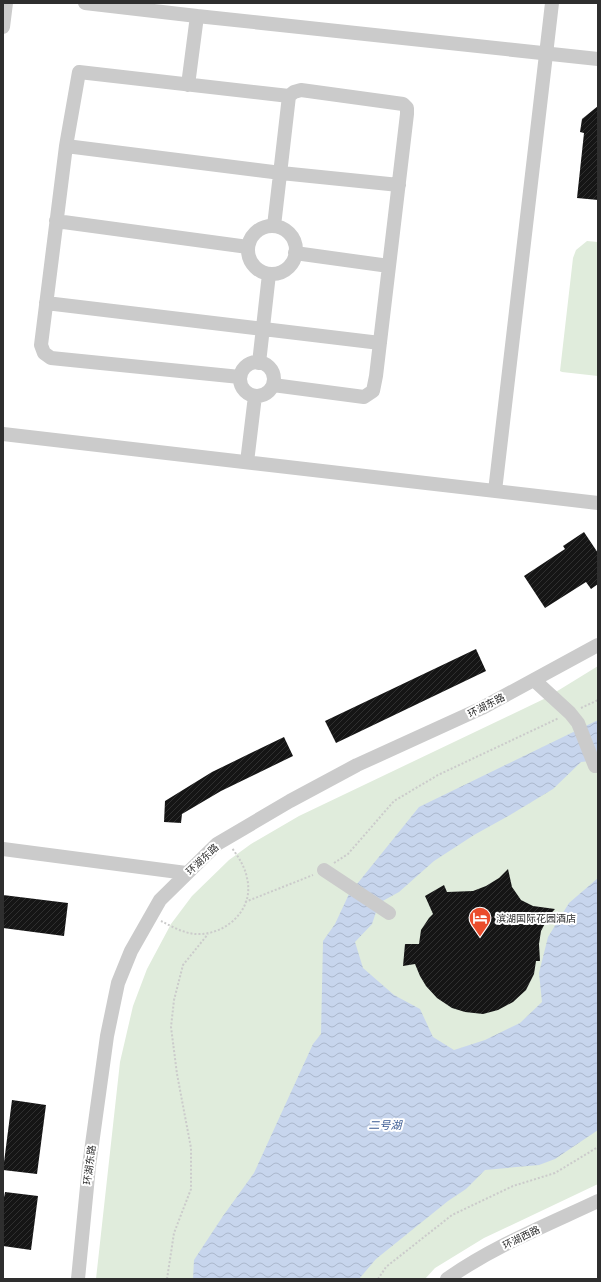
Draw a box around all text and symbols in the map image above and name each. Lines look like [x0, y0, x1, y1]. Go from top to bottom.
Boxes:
street label: 环湖东路 [465, 691, 507, 720]
street label: 环湖东路 [183, 841, 221, 878]
hotel icon: 滨湖国际花园酒店 [467, 905, 493, 938]
place label: 滨湖国际花园酒店 [496, 912, 576, 925]
water label: 二号湖 [369, 1118, 403, 1132]
street label: 环湖东路 [81, 1144, 98, 1186]
street label: 环湖西路 [500, 1223, 542, 1252]

